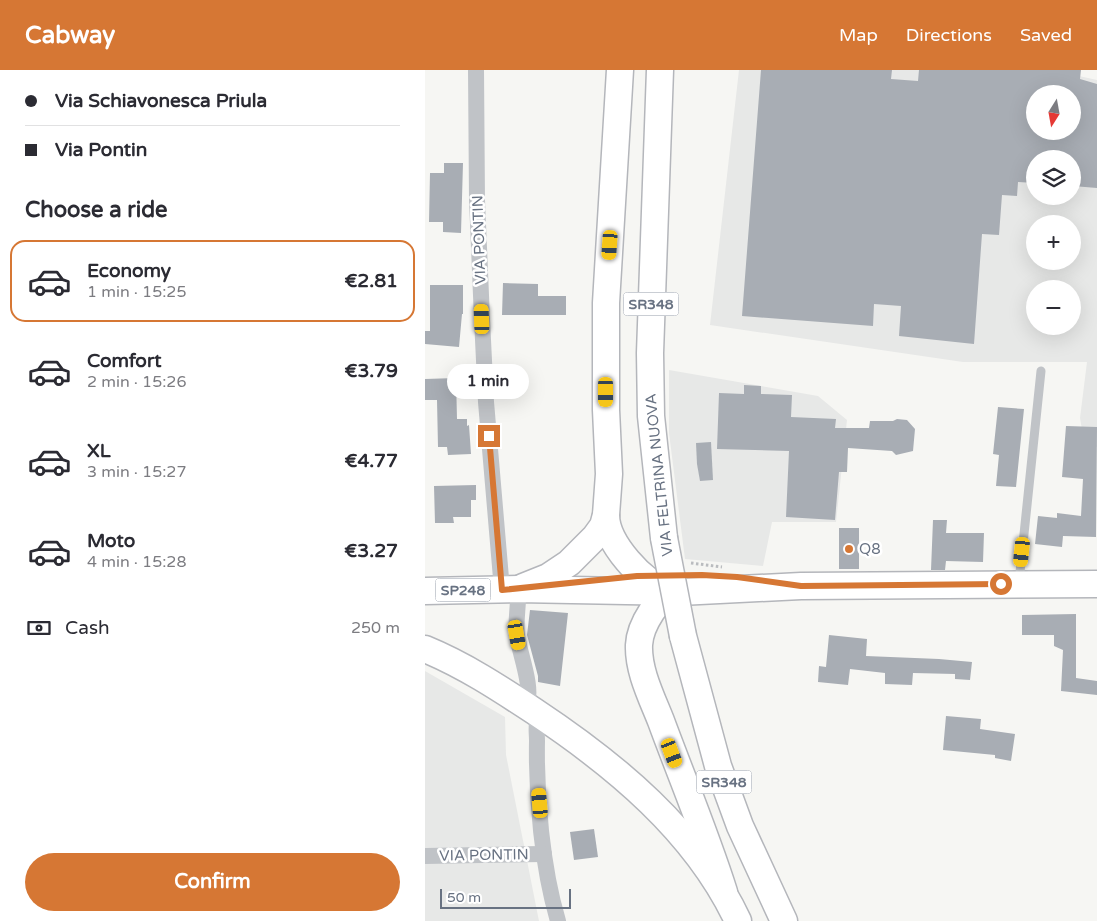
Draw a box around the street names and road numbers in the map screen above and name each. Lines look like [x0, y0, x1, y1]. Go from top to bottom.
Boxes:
street label: VIA PONTIN [468, 195, 490, 285]
road number: SR348 [623, 292, 679, 315]
street label: VIA FELTRINA NUOVA [641, 393, 677, 557]
road number: SP248 [435, 578, 491, 602]
road number: SR348 [697, 770, 751, 794]
street label: VIA PONTIN [439, 845, 529, 865]

